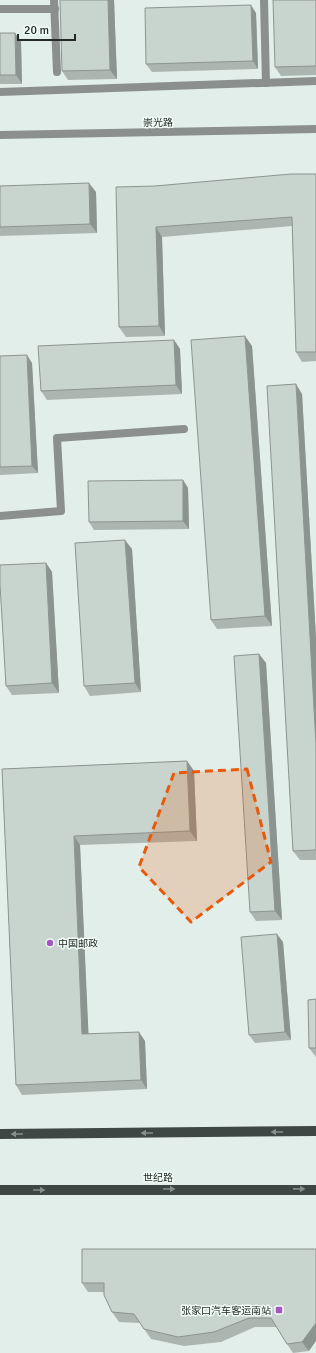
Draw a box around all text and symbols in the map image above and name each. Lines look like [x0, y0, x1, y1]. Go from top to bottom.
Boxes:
scale bar [18, 16, 75, 42]
text: 20 m [24, 23, 49, 38]
street label: 崇光路 [143, 117, 173, 129]
marker: 中国邮政 [45, 938, 55, 948]
place label: 中国邮政 [58, 938, 98, 950]
one-way arrow [270, 1129, 283, 1135]
one-way arrow [11, 1130, 23, 1137]
one-way arrow [140, 1130, 153, 1136]
street label: 世纪路 [143, 1172, 173, 1184]
one-way arrow [163, 1186, 176, 1192]
one-way arrow [293, 1186, 305, 1193]
one-way arrow [33, 1187, 46, 1193]
place label: 张家口汽车客运南站 [181, 1305, 271, 1317]
marker: 张家口汽车客运南站 [274, 1305, 284, 1315]

